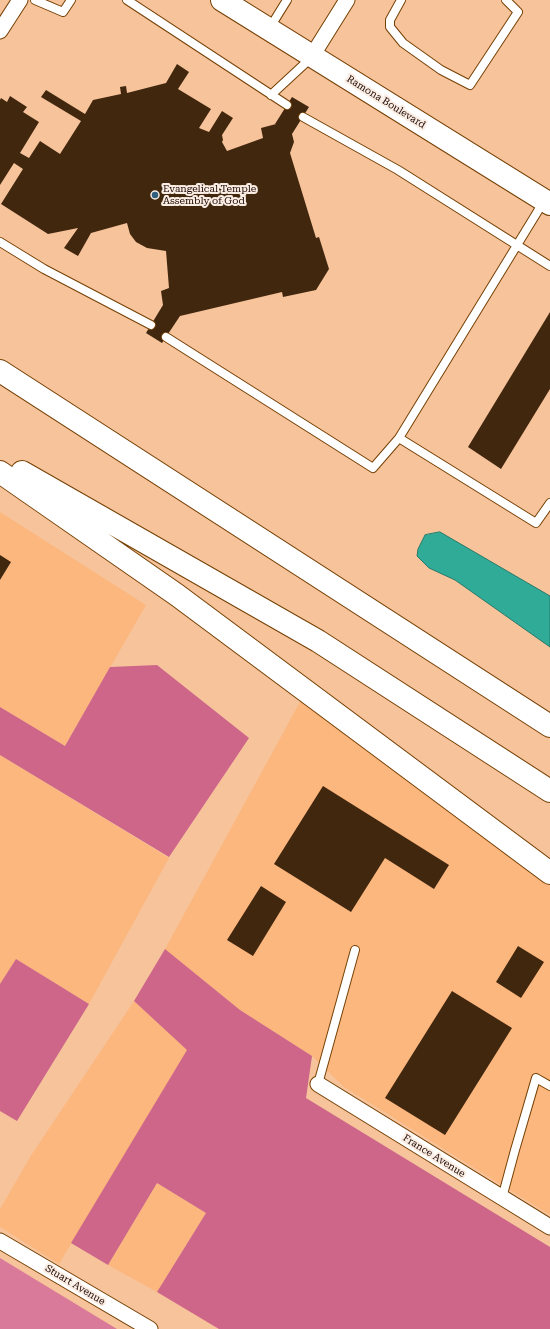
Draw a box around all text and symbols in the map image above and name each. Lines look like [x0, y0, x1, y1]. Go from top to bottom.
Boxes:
street label: Ramona Boulevard [344, 73, 428, 131]
place label: Evangelical Temple Assembly of God [163, 183, 256, 206]
marker: Evangelical Temple Assembly of God [150, 190, 160, 200]
street label: France Avenue [401, 1132, 467, 1180]
street label: Stuart Avenue [43, 1262, 107, 1308]

